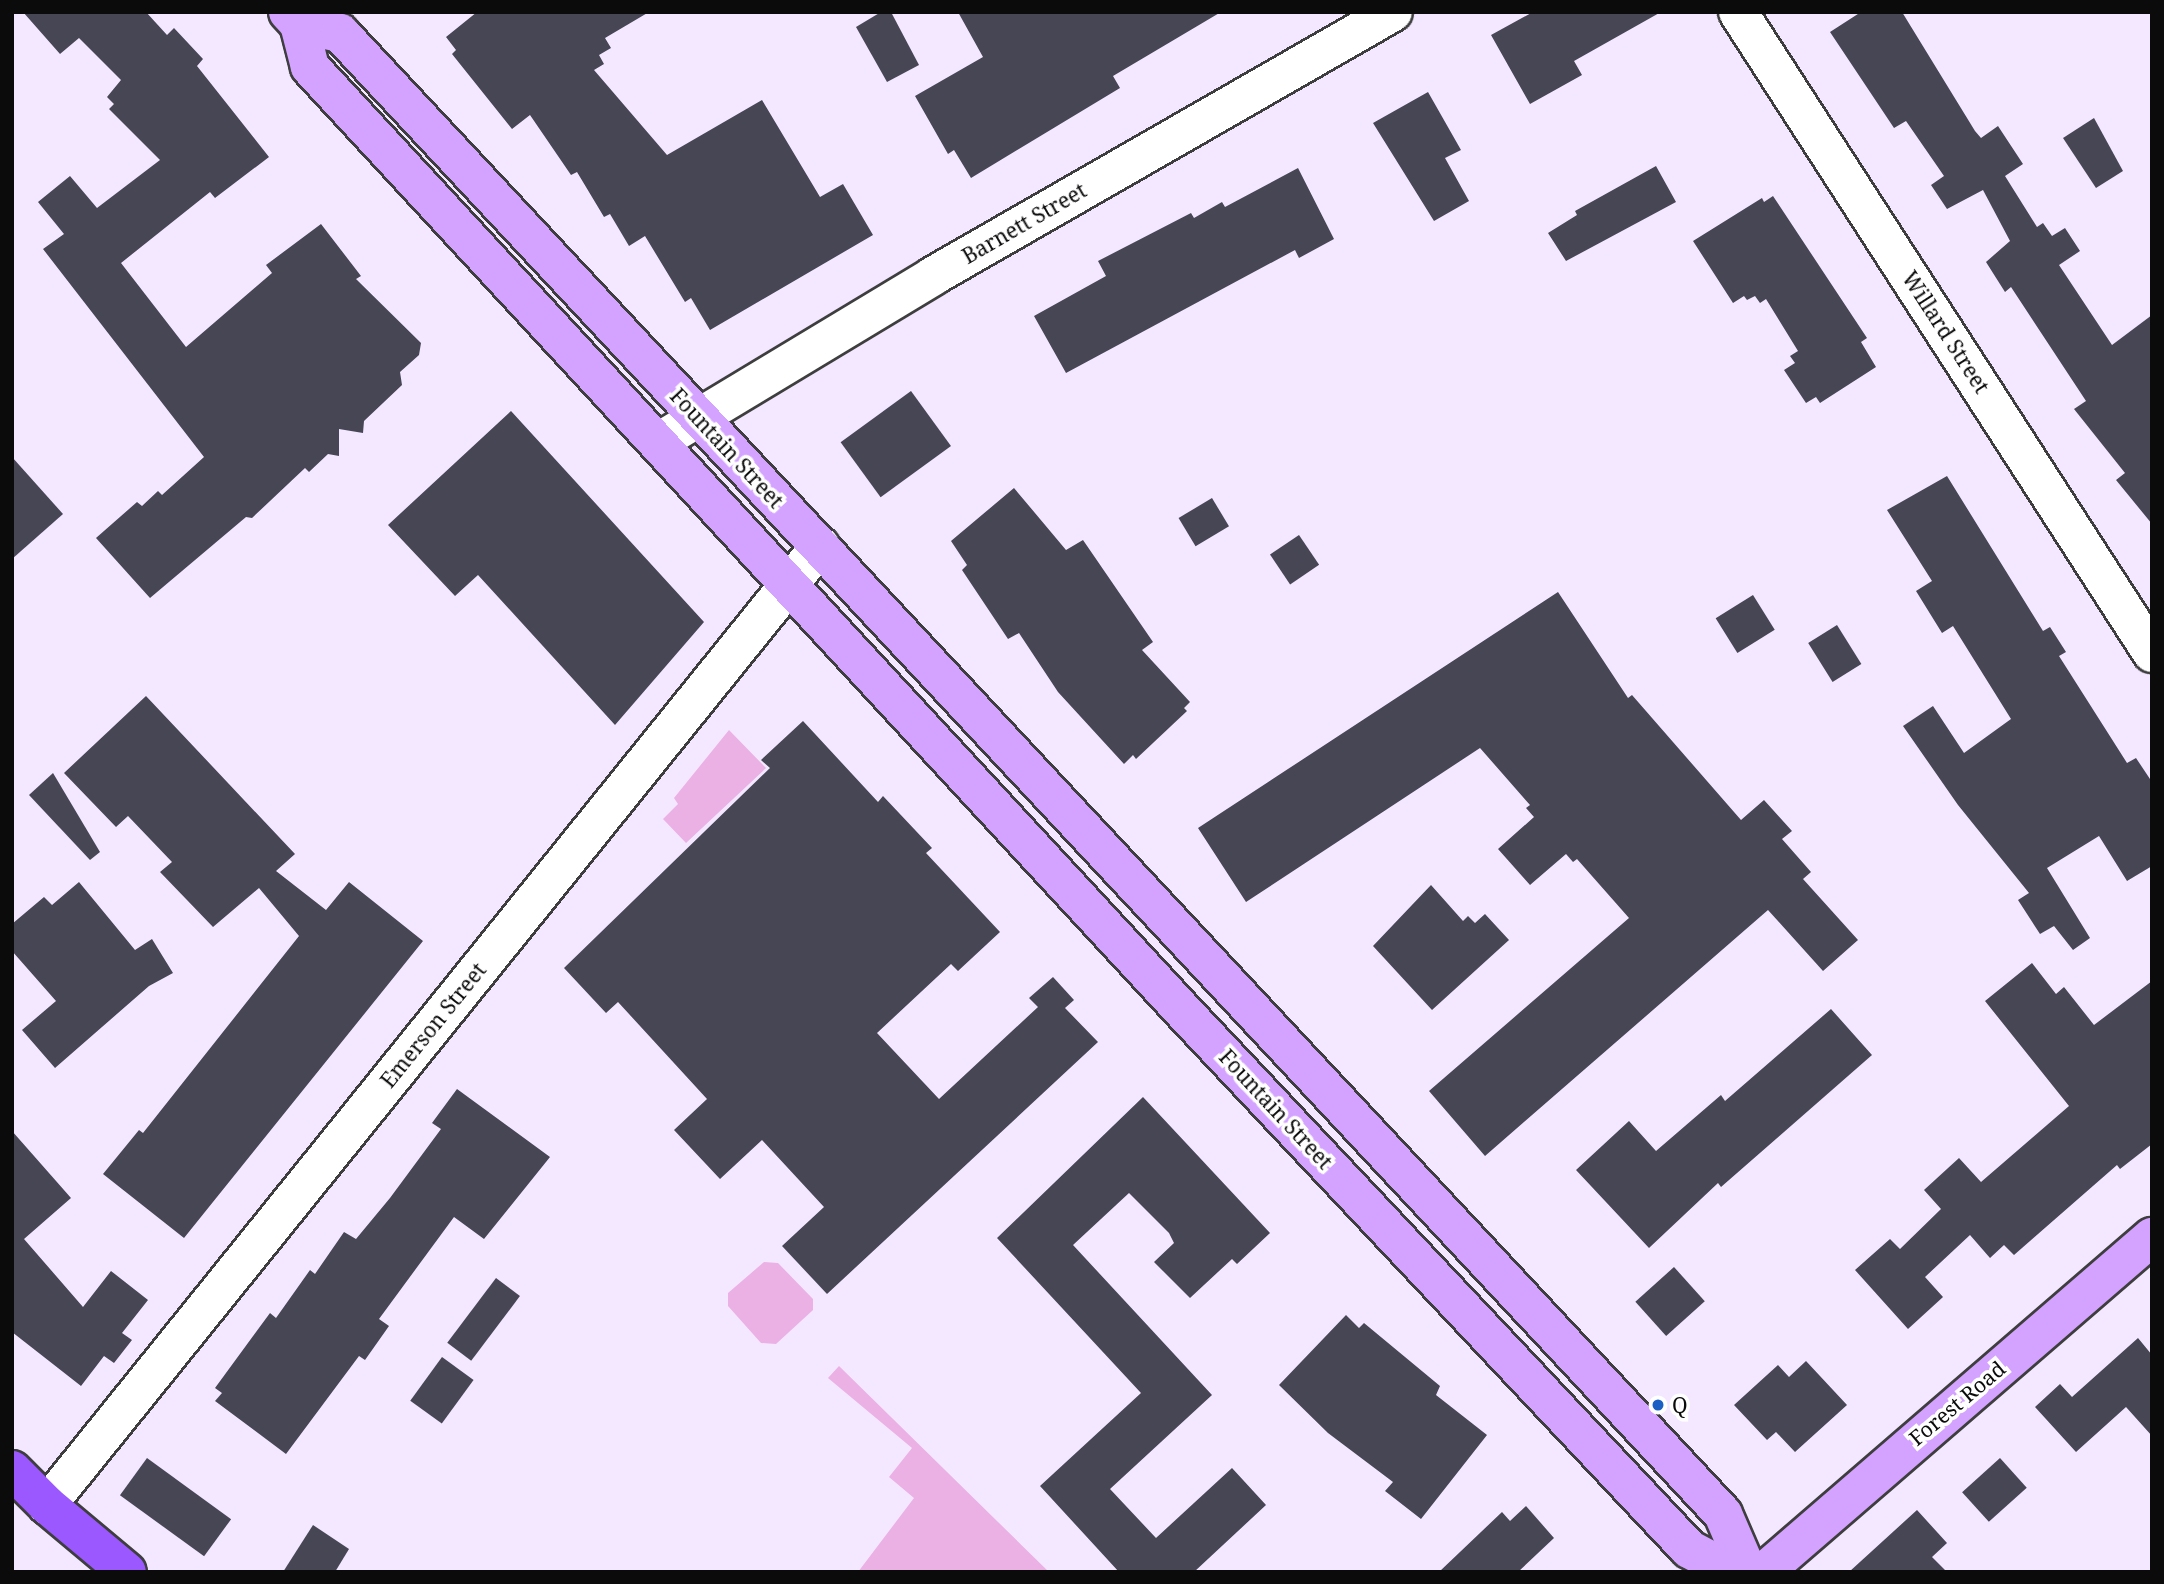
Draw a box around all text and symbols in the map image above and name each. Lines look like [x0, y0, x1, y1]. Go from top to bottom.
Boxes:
street label: Barnett Street [957, 177, 1091, 269]
street label: Willard Street [1897, 266, 1995, 398]
street label: Fountain Street [665, 383, 789, 513]
street label: Emerson Street [375, 958, 491, 1092]
street label: Fountain Street [1214, 1044, 1338, 1174]
street label: Forest Road [1904, 1356, 2010, 1450]
place label: Q [1672, 1392, 1688, 1418]
marker: Q [1650, 1397, 1666, 1413]

